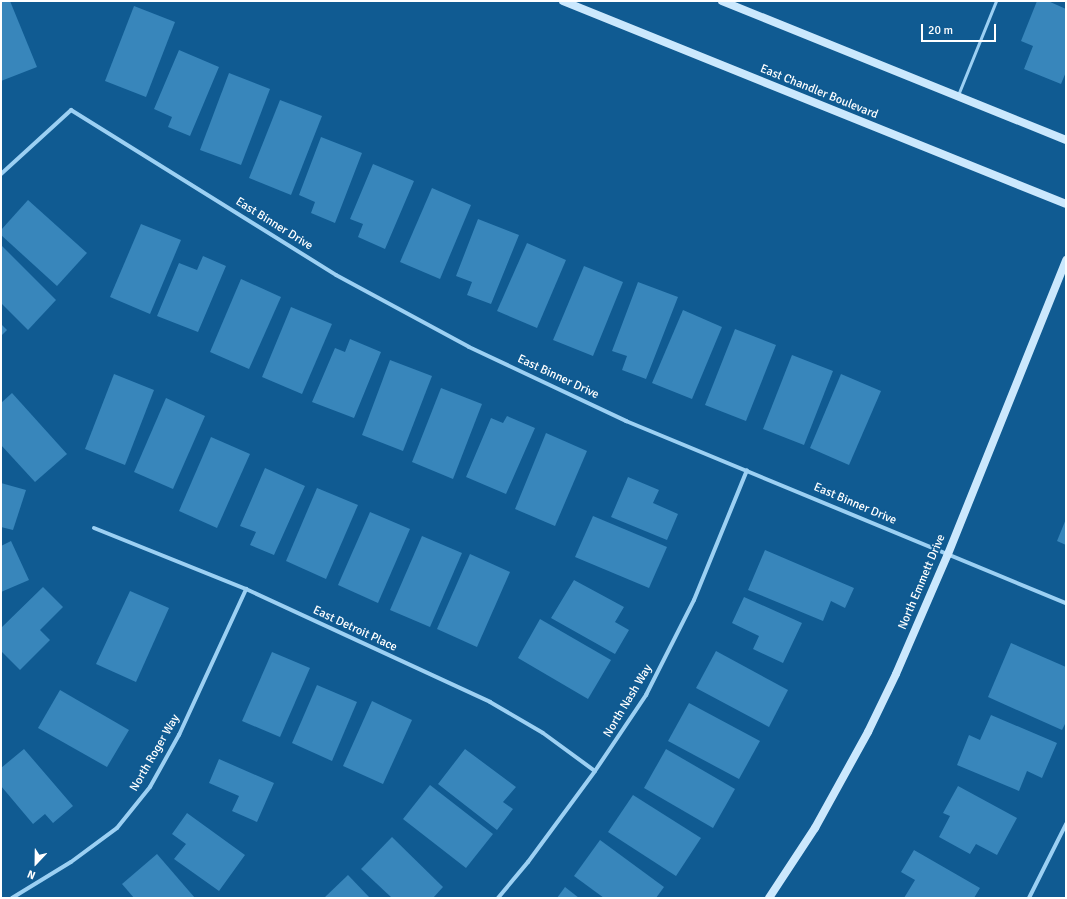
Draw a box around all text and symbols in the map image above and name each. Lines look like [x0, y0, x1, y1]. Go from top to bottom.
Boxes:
scale bar [923, 16, 998, 42]
text: 20 m [928, 23, 953, 38]
street label: East Chandler Boulevard [758, 62, 880, 122]
street label: East Binner Drive [233, 194, 315, 254]
street label: East Binner Drive [515, 352, 601, 402]
street label: East Binner Drive [812, 480, 898, 528]
street label: North Emmett Drive [895, 532, 949, 632]
street label: East Detroit Place [311, 603, 399, 655]
street label: North Nash Way [601, 662, 655, 740]
street label: North Roger Way [127, 712, 183, 794]
north arrow [16, 843, 56, 883]
text: N [25, 867, 37, 882]

